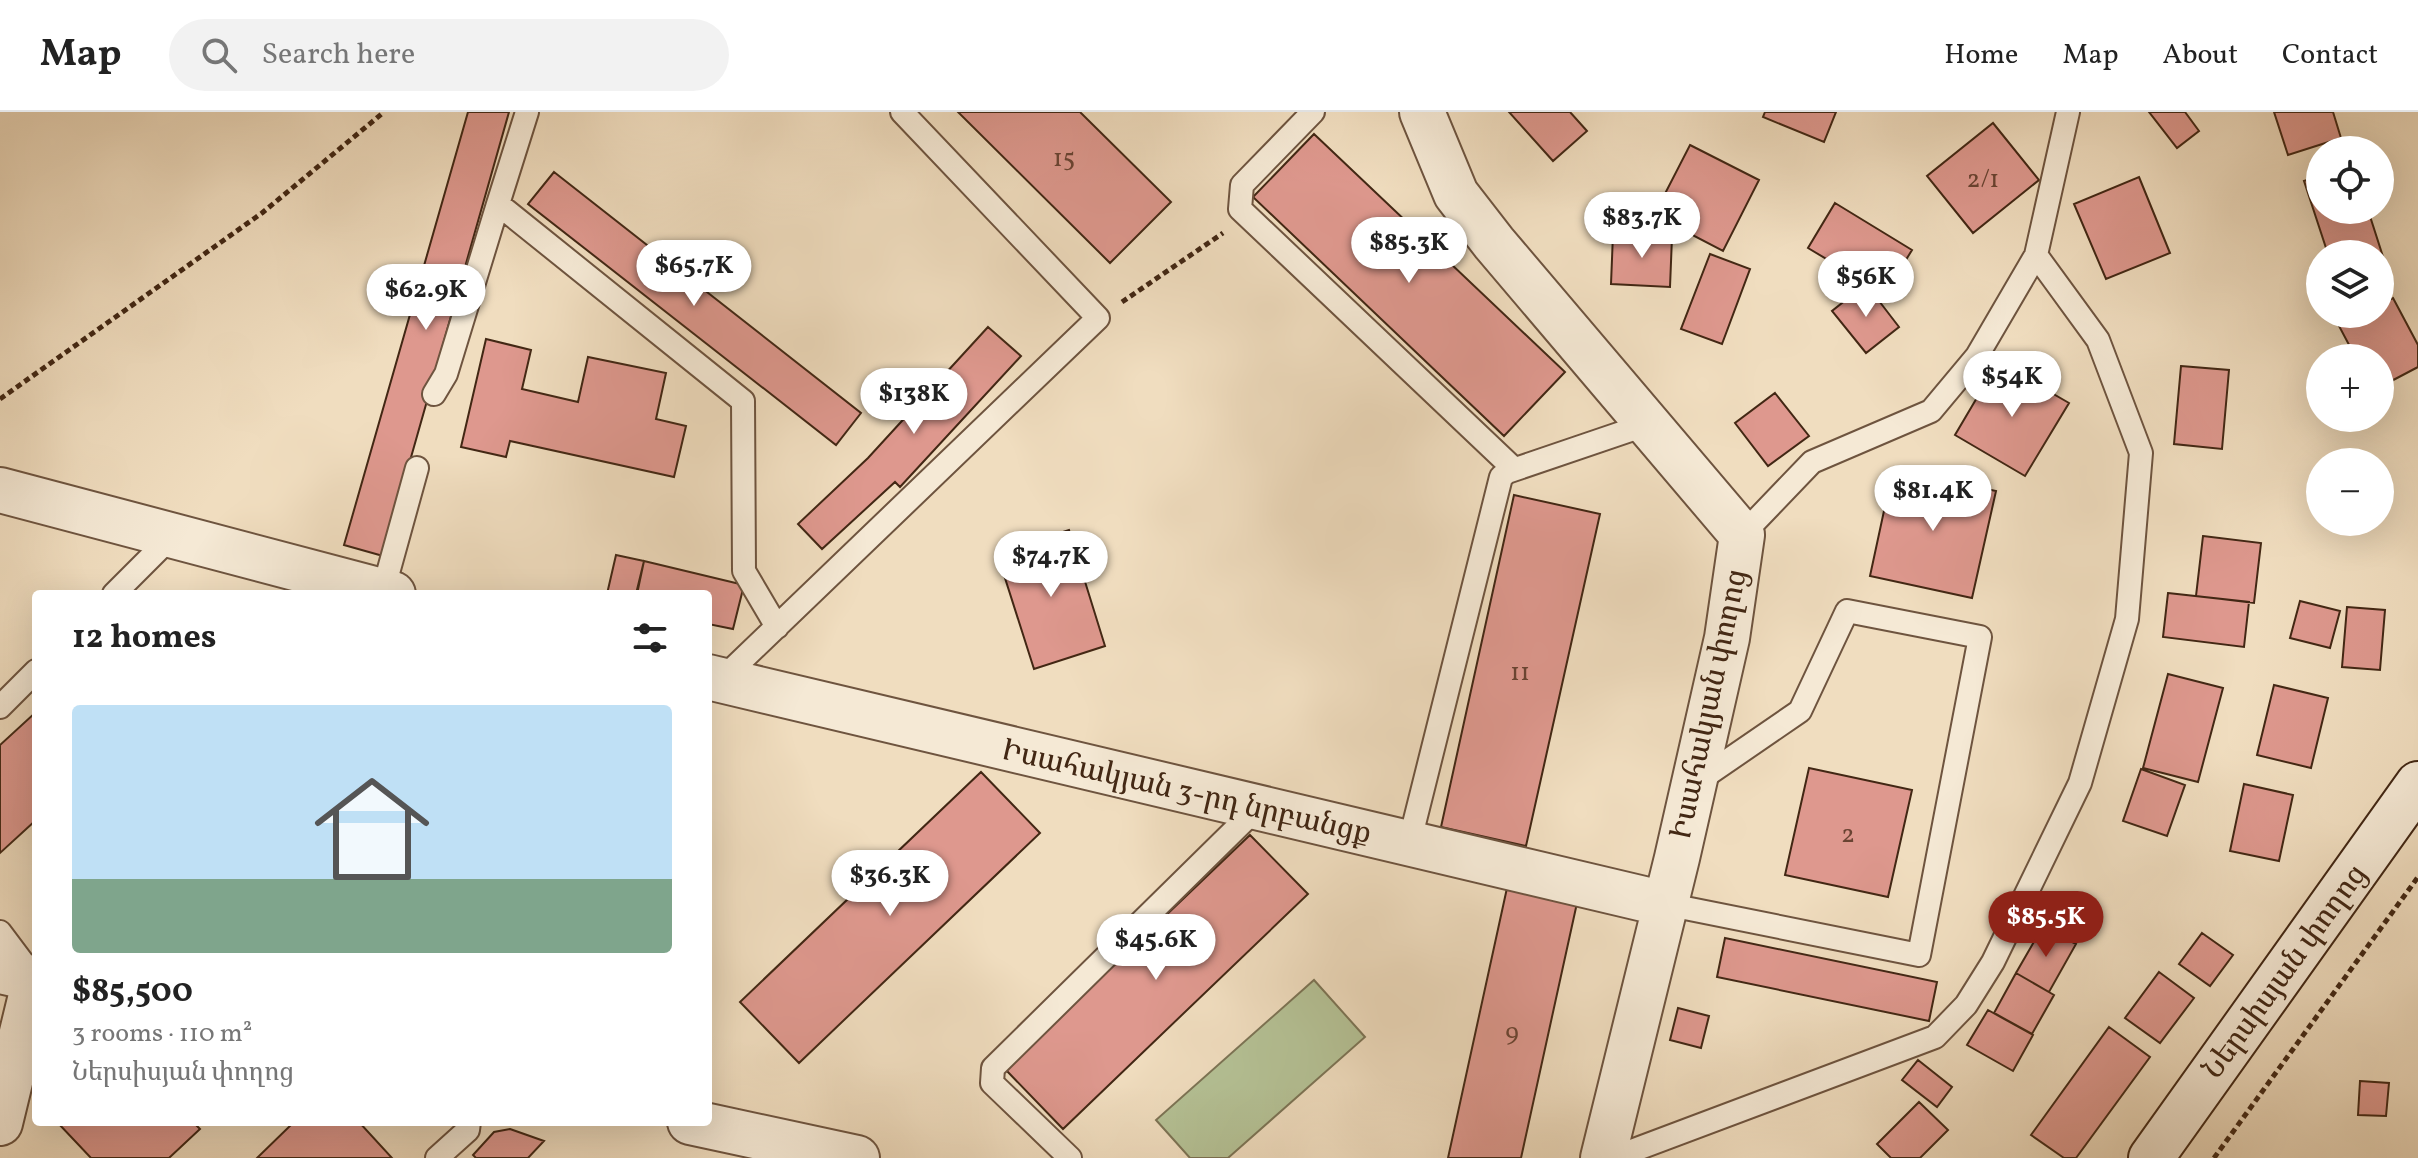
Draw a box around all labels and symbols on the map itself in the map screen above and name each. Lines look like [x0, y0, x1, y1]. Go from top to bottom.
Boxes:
house number: 15 [1053, 141, 1075, 177]
house number: 2/1 [1967, 162, 1999, 198]
pin: $83.7K [1577, 192, 1707, 260]
pin: $85.3K [1344, 217, 1474, 285]
pin: $65.7K [629, 240, 759, 308]
pin: $56K [1819, 251, 1913, 319]
pin: $62.9K [361, 264, 491, 332]
pin: $54K [1965, 351, 2059, 419]
pin: $138K [858, 368, 970, 436]
pin: $81.4K [1868, 465, 1998, 533]
pin: $74.7K [986, 531, 1116, 599]
street label: Իսահակյան փողոց [1661, 566, 1759, 843]
house number: 11 [1510, 655, 1530, 691]
street label: Իսահակյան 3-րդ նրբանցք [998, 730, 1376, 856]
house number: 2 [1841, 817, 1855, 853]
pin: $36.3K [825, 850, 955, 918]
street label: Ներսիսյան փողոց [2193, 856, 2378, 1088]
pin: $85.5K [1981, 891, 2111, 959]
pin: $45.6K [1091, 914, 1221, 982]
house number: 9 [1505, 1015, 1519, 1051]

